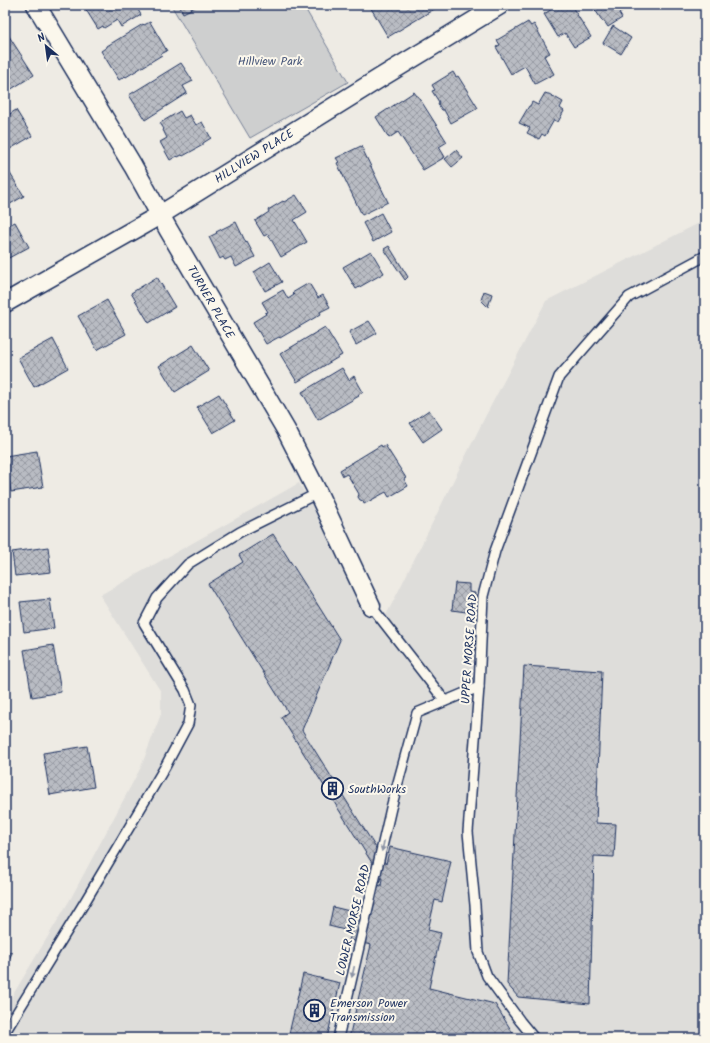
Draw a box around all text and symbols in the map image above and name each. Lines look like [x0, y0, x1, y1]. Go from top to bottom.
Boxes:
north arrow [26, 26, 66, 66]
text: N [34, 29, 49, 48]
park label: Hillview Park [238, 52, 303, 71]
street label: HILLVIEW PLACE [211, 124, 299, 189]
street label: TURNER PLACE [182, 262, 240, 343]
street label: UPPER MORSE ROAD [456, 593, 483, 705]
building icon: SouthWorks [319, 776, 345, 802]
place label: SouthWorks [348, 780, 406, 799]
one-way arrow [379, 840, 385, 852]
street label: LOWER MORSE ROAD [331, 862, 376, 978]
one-way arrow [350, 966, 356, 978]
place label: Emerson Power Transmission [330, 994, 408, 1027]
building icon: Emerson Power Transmission [301, 997, 327, 1023]

